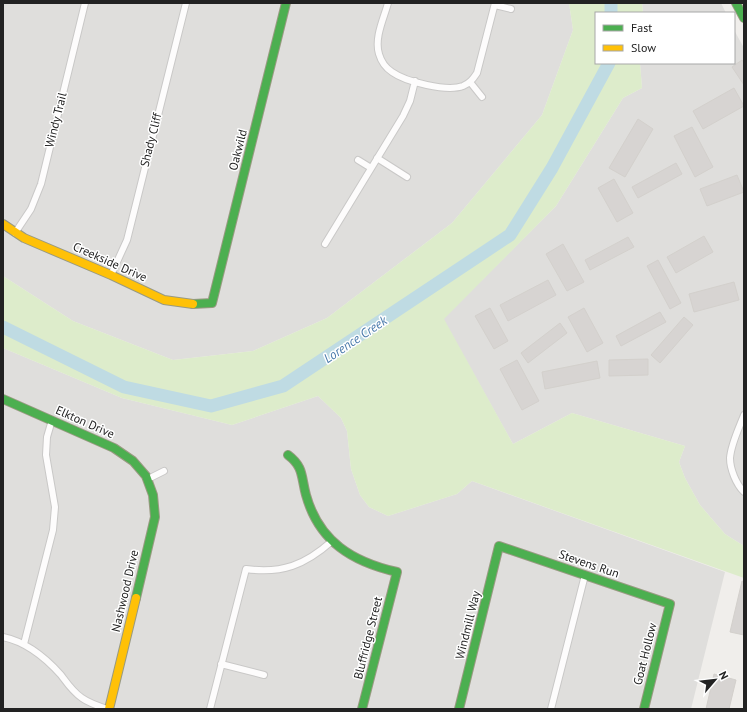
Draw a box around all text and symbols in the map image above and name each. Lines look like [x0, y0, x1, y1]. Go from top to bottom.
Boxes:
legend [595, 12, 735, 64]
text: Fast [631, 20, 652, 35]
text: Slow [631, 40, 656, 55]
street label: Windy Trail [41, 90, 70, 149]
street label: Shady Cliff [137, 110, 165, 168]
street label: Oakwild [225, 128, 250, 172]
street label: Creekside Drive [71, 239, 150, 285]
water label: Lorence Creek [320, 311, 391, 367]
street label: Elkton Drive [54, 402, 117, 441]
street label: Stevens Run [557, 546, 621, 581]
street label: Nashwood Drive [108, 548, 141, 633]
street label: Windmill Way [452, 589, 483, 661]
street label: Bluffridge Street [350, 595, 385, 681]
street label: Goat Hollow [630, 621, 660, 687]
north arrow [695, 660, 735, 700]
text: N [716, 669, 732, 682]

